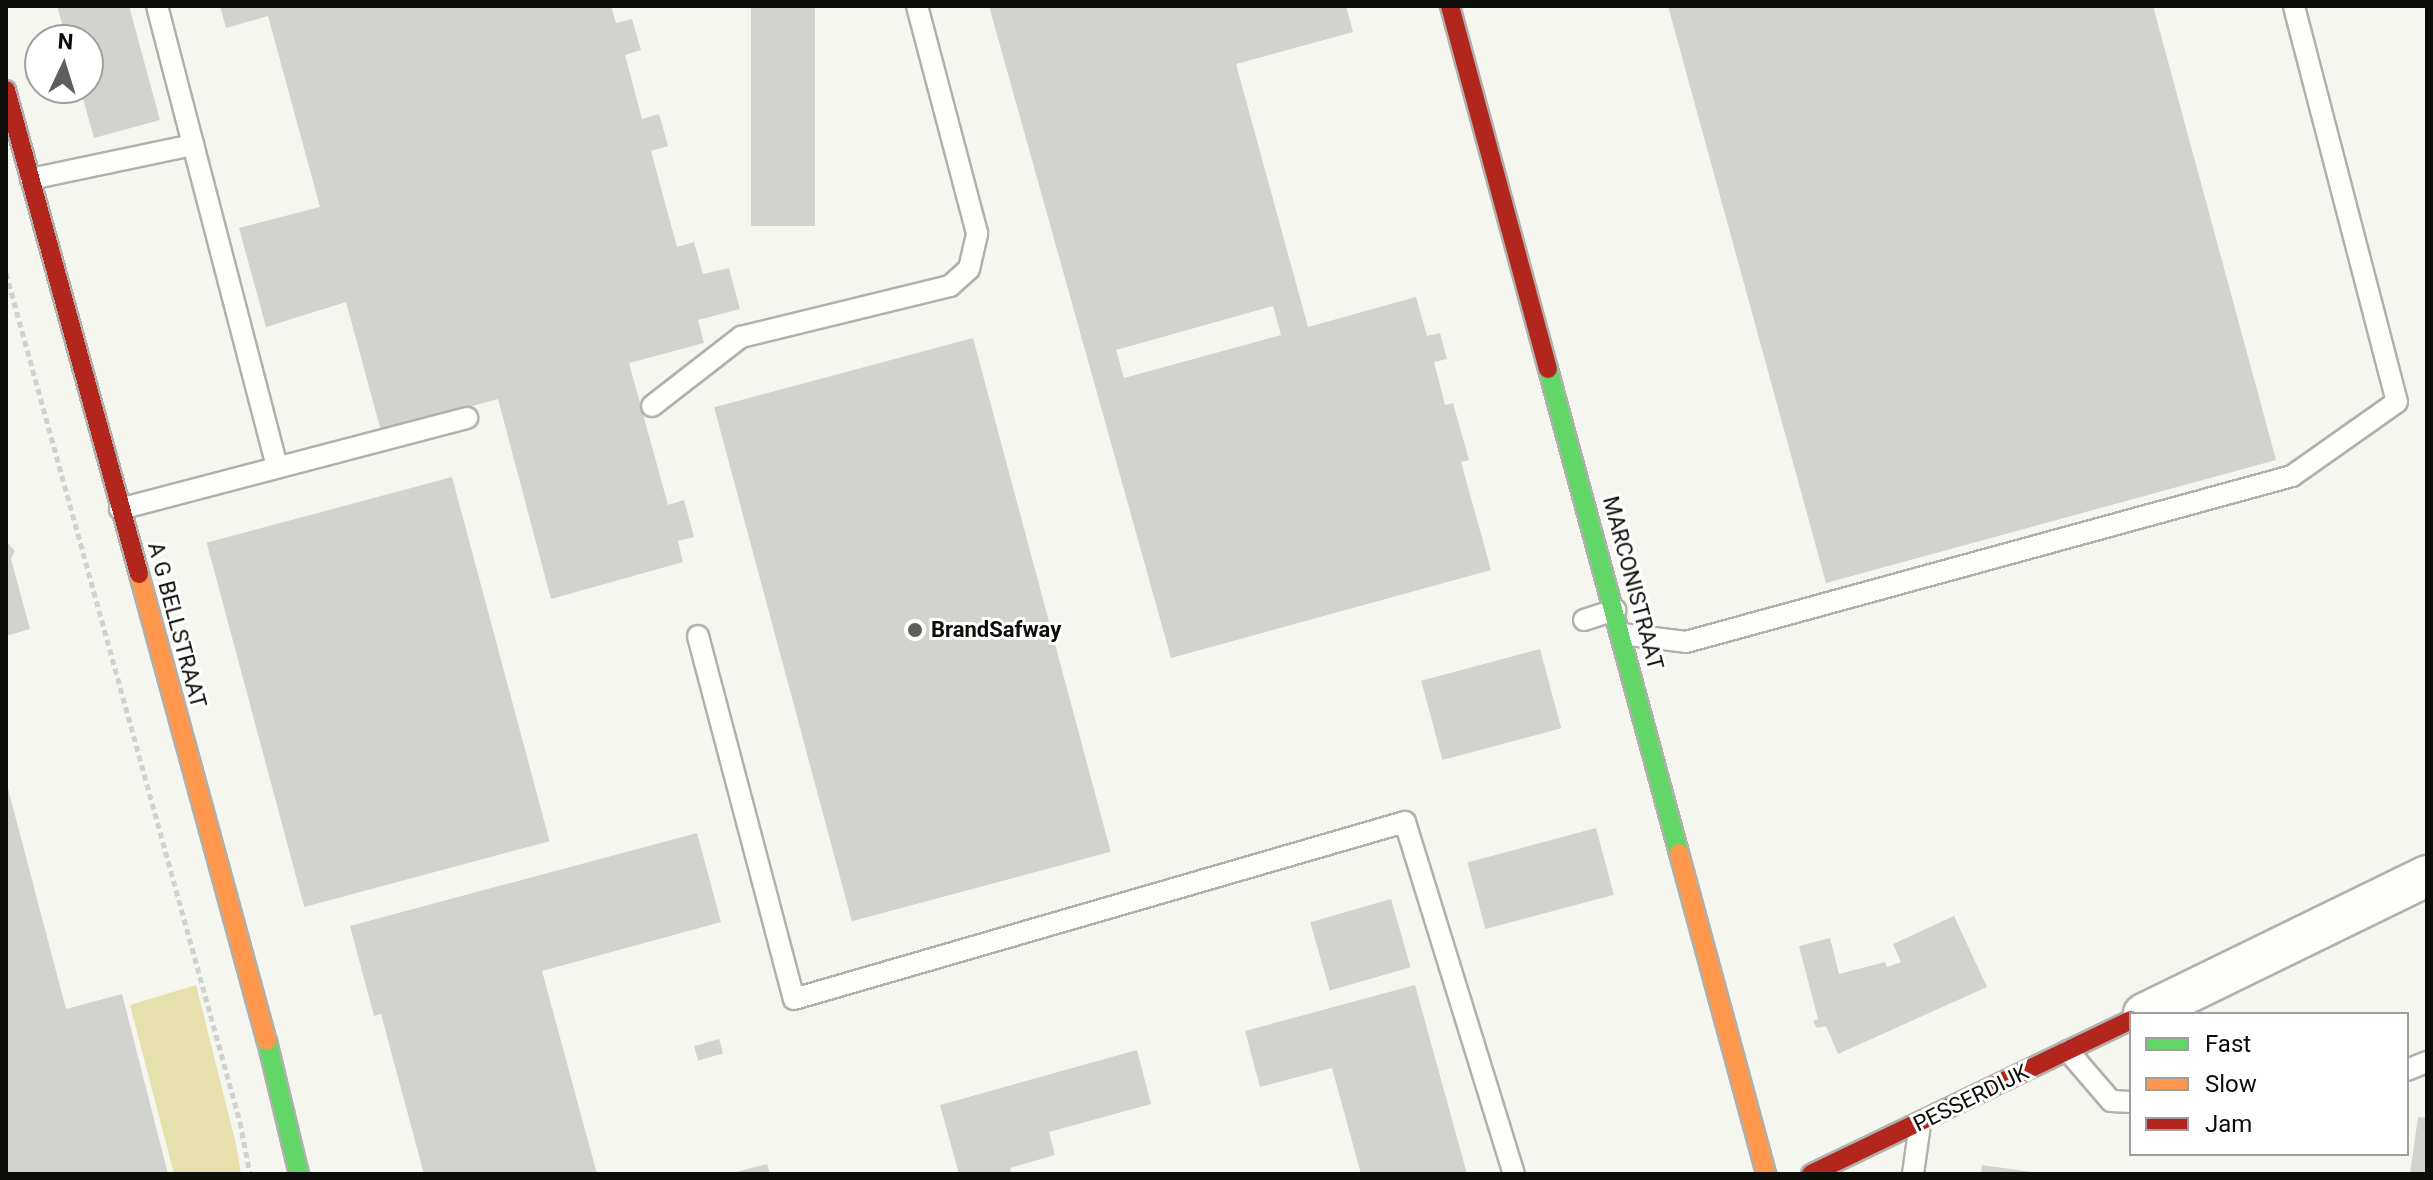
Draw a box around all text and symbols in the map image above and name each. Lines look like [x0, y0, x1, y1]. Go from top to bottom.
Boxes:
north arrow [24, 24, 104, 104]
text: N [57, 29, 74, 55]
street label: MARCONISTRAAT [1597, 493, 1669, 673]
street label: A G BELLSTRAAT [142, 539, 212, 711]
place label: BrandSafway [931, 617, 1061, 643]
marker: BrandSafway [906, 621, 924, 639]
legend [2129, 1012, 2409, 1156]
text: Fast [2205, 1030, 2251, 1058]
street label: PESSERDIJK [1909, 1059, 2033, 1137]
text: Slow [2205, 1070, 2257, 1098]
text: Jam [2205, 1110, 2252, 1138]

